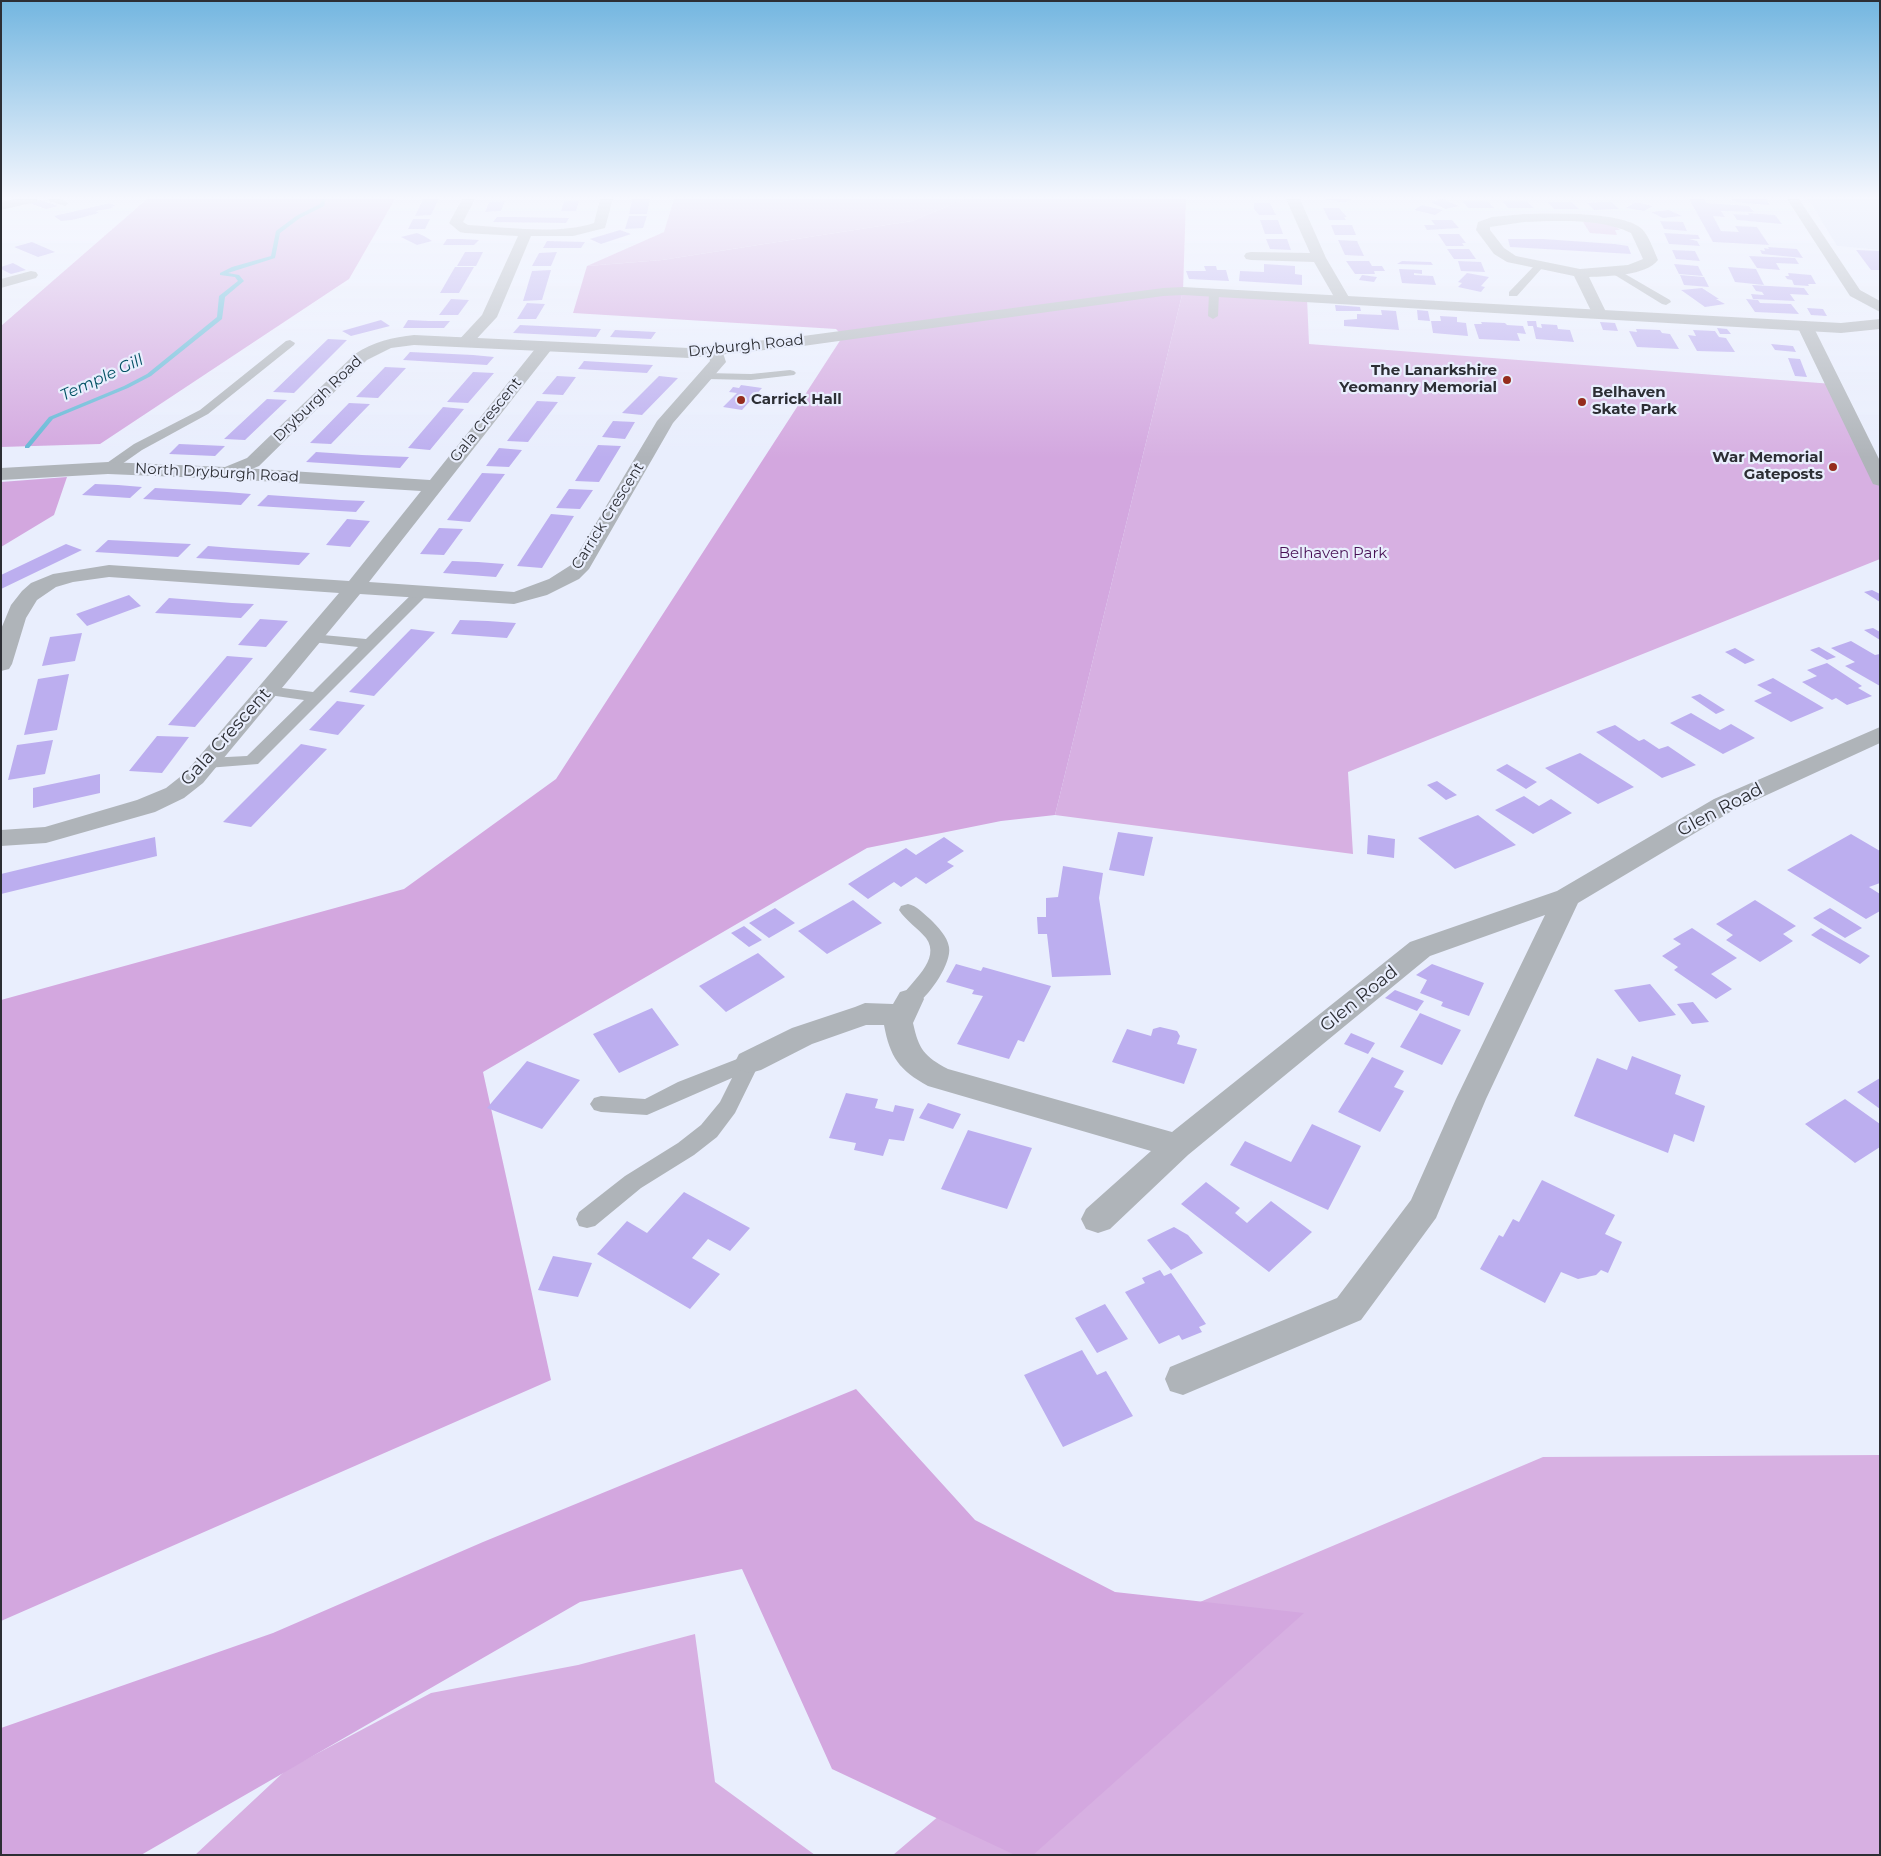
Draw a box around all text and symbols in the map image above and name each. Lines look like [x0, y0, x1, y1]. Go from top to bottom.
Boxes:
street label: Dryburgh Road [687, 331, 805, 361]
water label: Temple Gill [58, 350, 146, 406]
street label: Dryburgh Road [270, 352, 366, 446]
place label: The Lanarkshire Yeomanry Memorial [1339, 362, 1497, 397]
street label: Gala Crescent [446, 374, 526, 466]
marker: The Lanarkshire Yeomanry Memorial [1501, 374, 1513, 386]
place label: Belhaven Skate Park [1592, 384, 1677, 419]
place label: Carrick Hall [751, 391, 842, 409]
marker: Carrick Hall [735, 394, 747, 406]
marker: Belhaven Skate Park [1576, 396, 1588, 408]
place label: War Memorial Gateposts [1712, 449, 1823, 484]
street label: Carrick Crescent [568, 459, 648, 573]
street label: North Dryburgh Road [135, 460, 299, 486]
marker: War Memorial Gateposts [1827, 461, 1839, 473]
park label: Belhaven Park [1279, 545, 1387, 563]
street label: Gala Crescent [176, 684, 276, 790]
street label: Glen Road [1674, 778, 1766, 842]
street label: Glen Road [1316, 961, 1402, 1037]

